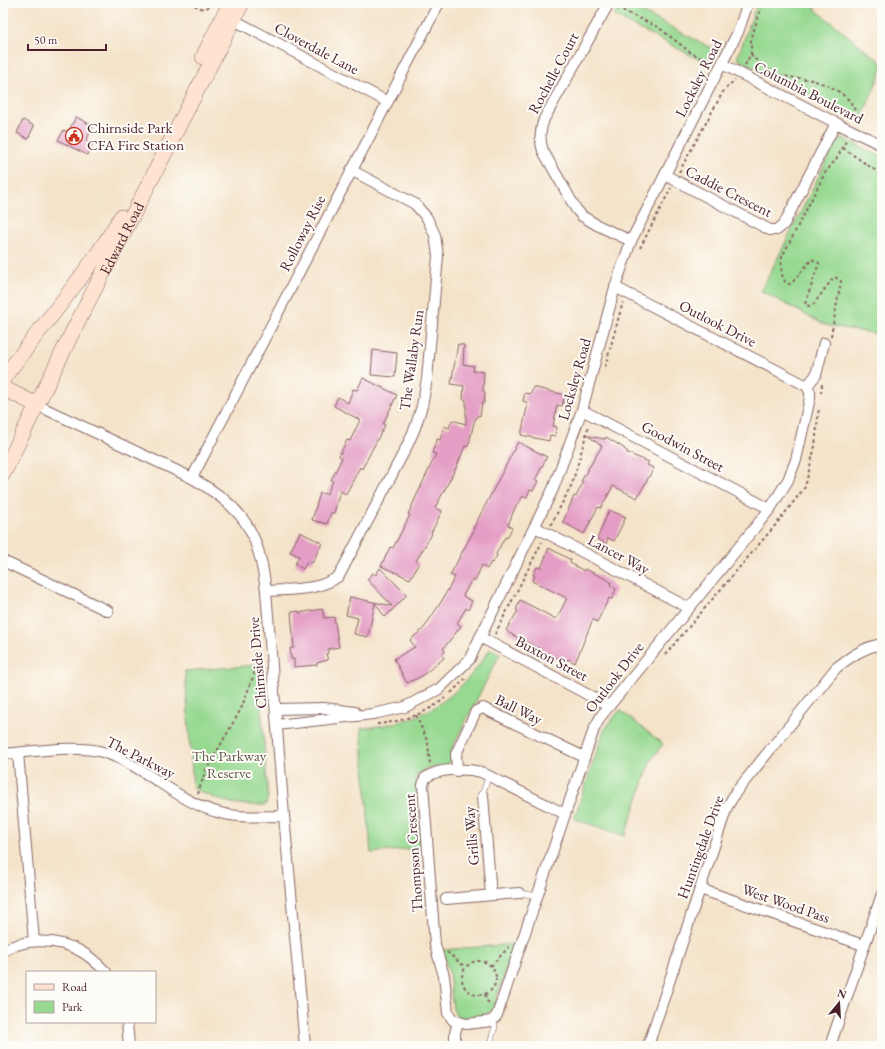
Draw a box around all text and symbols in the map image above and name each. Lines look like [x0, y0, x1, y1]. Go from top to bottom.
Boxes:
street label: Cloverdale Lane [271, 18, 363, 78]
scale bar [28, 26, 106, 52]
street label: Rochelle Court [524, 29, 583, 117]
text: 50 m [34, 32, 58, 48]
street label: Locksley Road [670, 36, 726, 120]
street label: Columbia Boulevard [751, 56, 867, 128]
place label: Chirnside Park CFA Fire Station [87, 118, 184, 154]
public building icon: Chirnside Park CFA Fire Station [64, 126, 84, 146]
street label: Caddie Crescent [682, 161, 776, 221]
street label: Rolloway Rise [275, 192, 329, 274]
street label: Edward Road [94, 198, 148, 277]
street label: Outlook Drive [676, 295, 760, 351]
street label: The Wallaby Run [395, 308, 427, 412]
street label: Locksley Road [553, 335, 595, 422]
street label: Goodwin Street [638, 416, 728, 476]
street label: Lancer Way [585, 530, 653, 578]
street label: Chirnside Drive [244, 616, 270, 710]
street label: Buxton Street [513, 631, 592, 685]
street label: Outlook Drive [581, 638, 648, 716]
street label: Ball Way [493, 690, 546, 729]
street label: The Parkway [103, 732, 179, 783]
park label: The Parkway Reserve [192, 746, 267, 782]
street label: Huntingdale Drive [672, 792, 728, 901]
street label: Thompson Crescent [399, 793, 427, 913]
street label: Grills Way [459, 805, 483, 866]
street label: West Wood Pass [740, 879, 833, 927]
legend [26, 971, 156, 1023]
text: Road [62, 979, 88, 995]
north arrow [819, 983, 859, 1023]
text: N [836, 985, 849, 1002]
text: Park [62, 999, 83, 1015]

